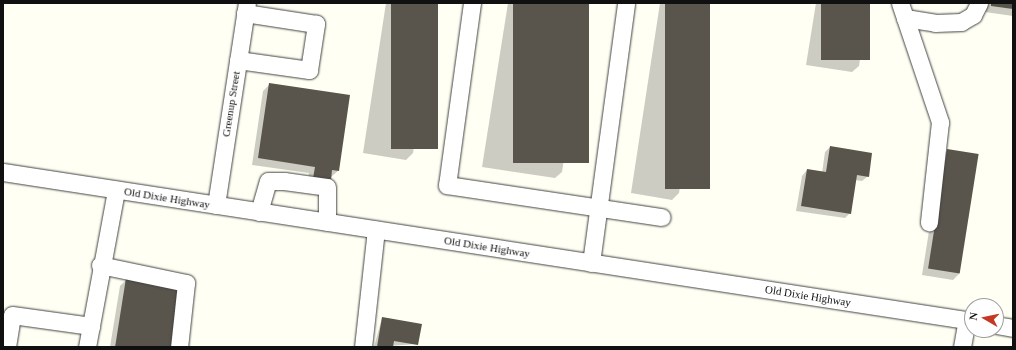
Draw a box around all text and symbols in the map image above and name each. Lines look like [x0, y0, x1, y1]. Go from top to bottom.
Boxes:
street label: Greenup Street [219, 70, 243, 138]
street label: Old Dixie Highway [123, 185, 211, 211]
street label: Old Dixie Highway [443, 234, 531, 260]
street label: Old Dixie Highway [764, 283, 852, 309]
north arrow [964, 298, 1004, 338]
text: N [967, 311, 980, 321]

